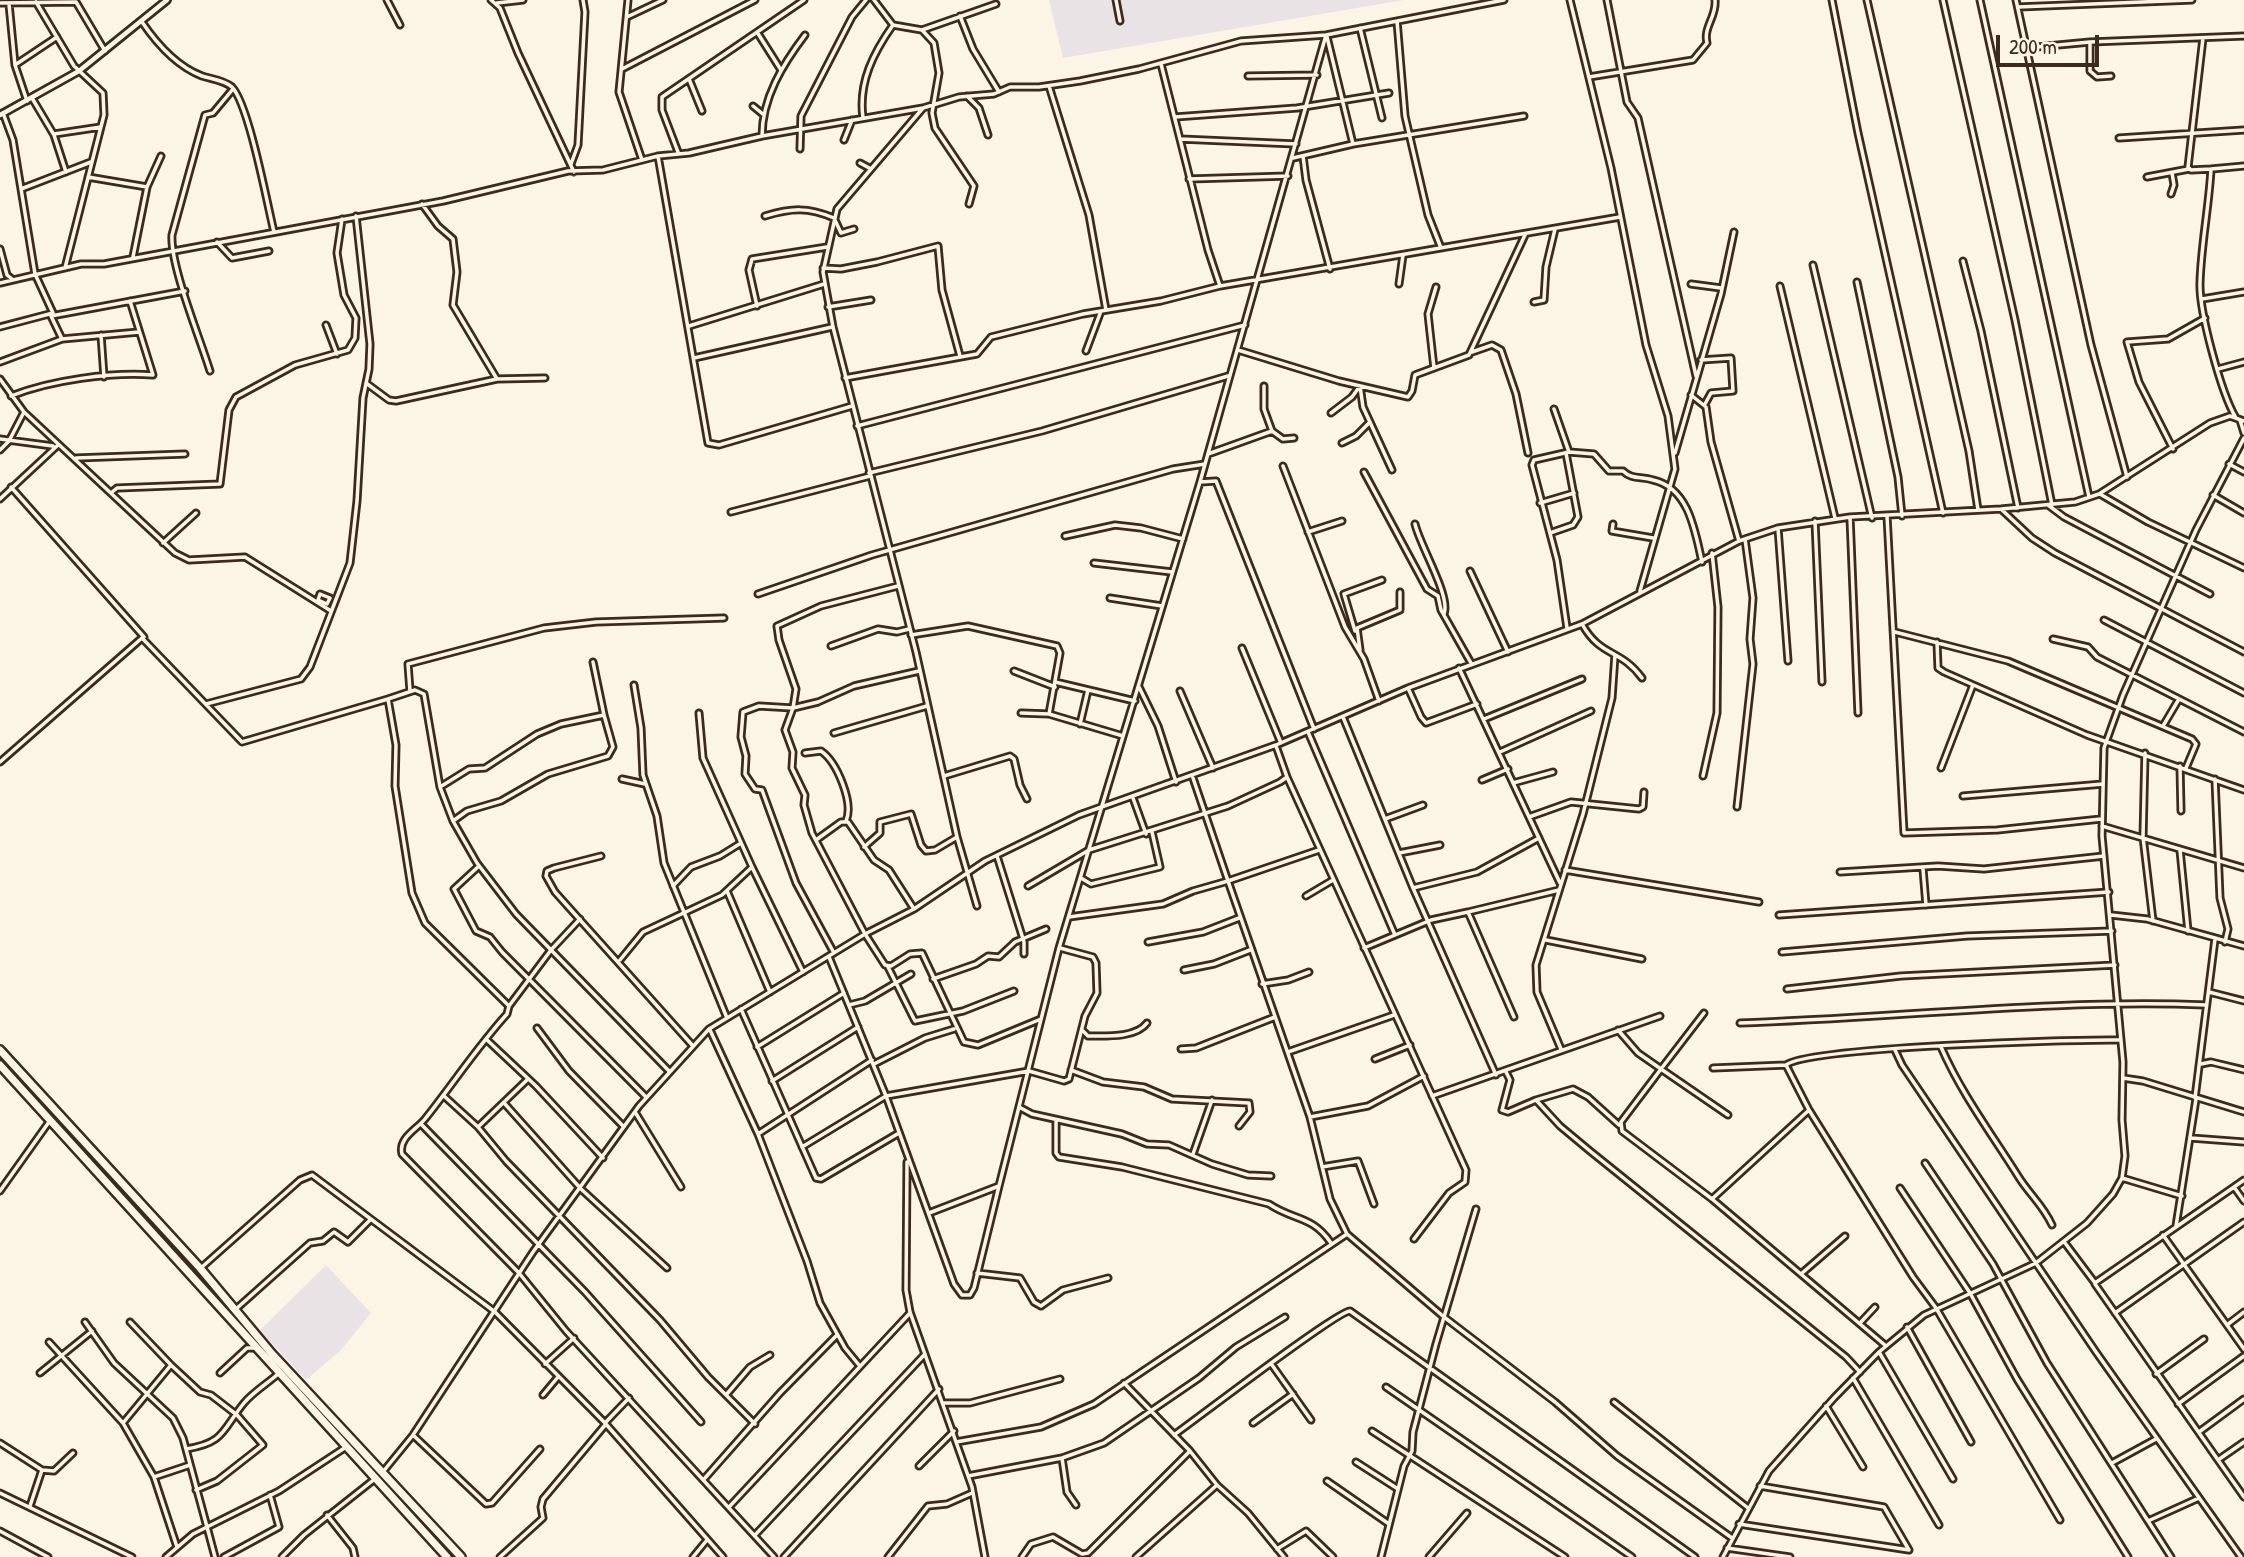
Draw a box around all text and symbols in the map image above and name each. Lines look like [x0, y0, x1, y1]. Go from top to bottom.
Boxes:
scale bar [1999, 21, 2102, 65]
text: 200 m [2009, 32, 2057, 61]

